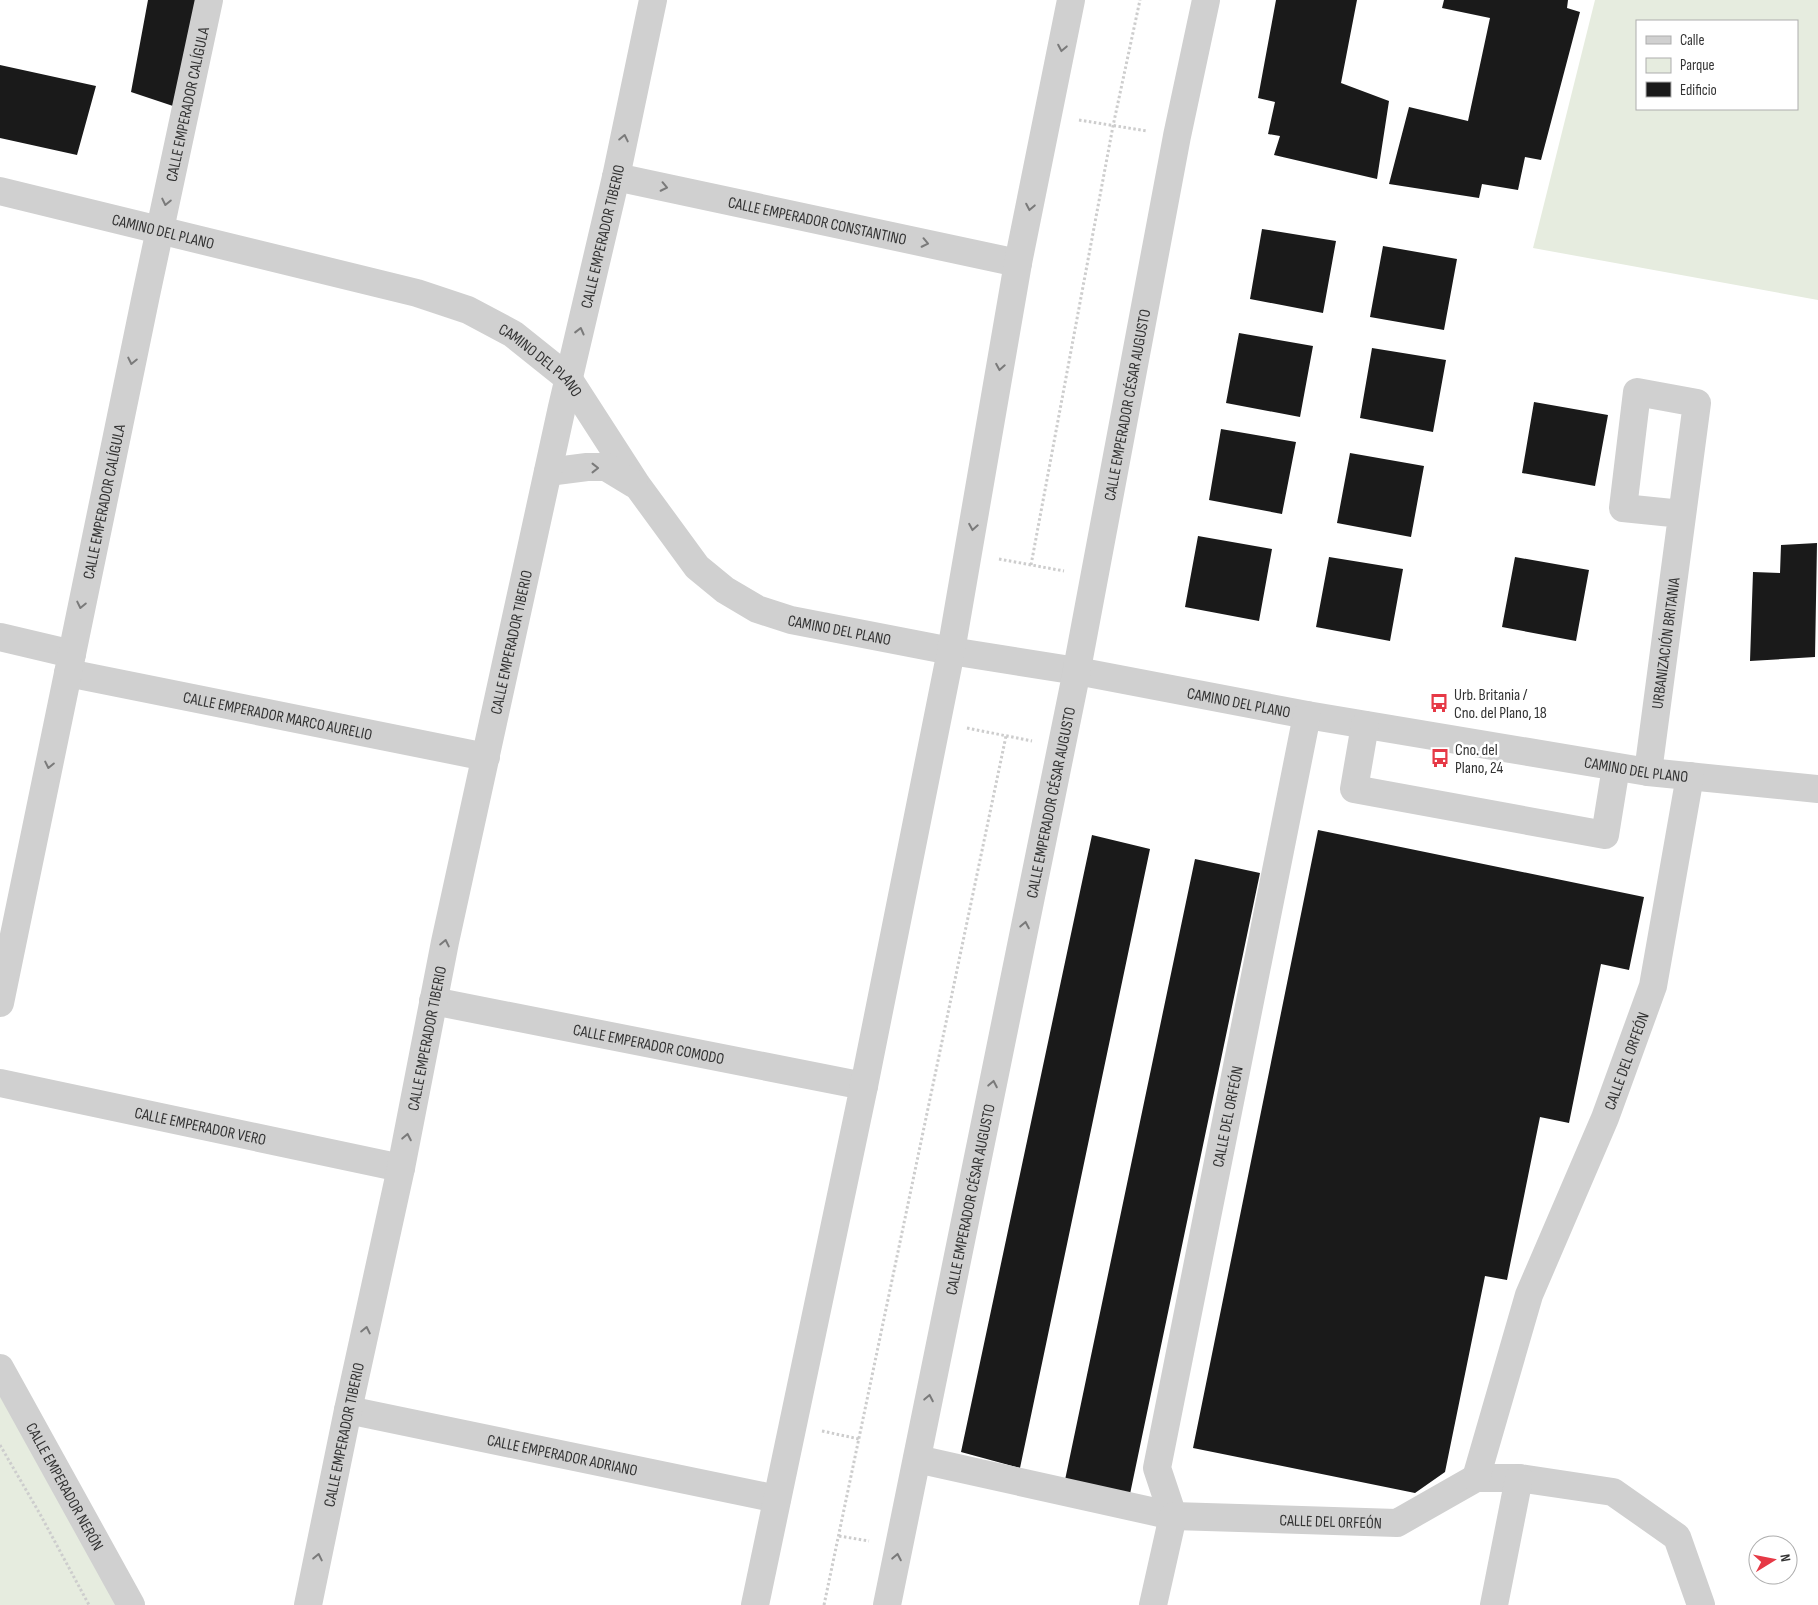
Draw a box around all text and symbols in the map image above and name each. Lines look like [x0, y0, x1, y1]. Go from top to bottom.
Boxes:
legend [1636, 20, 1798, 110]
street label: CALLE EMPERADOR CALÍGULA [162, 25, 214, 184]
text: Calle [1680, 31, 1704, 50]
one-way arrow [1057, 43, 1067, 52]
text: Parque [1680, 56, 1715, 75]
text: Edificio [1680, 81, 1717, 100]
one-way arrow [618, 134, 629, 143]
street label: CALLE EMPERADOR TIBERIO [577, 163, 629, 310]
one-way arrow [659, 182, 668, 192]
street label: CALLE EMPERADOR CONSTANTINO [726, 193, 908, 250]
one-way arrow [161, 197, 172, 206]
one-way arrow [1025, 203, 1035, 212]
street label: CAMINO DEL PLANO [110, 211, 216, 254]
one-way arrow [921, 238, 930, 248]
street label: CALLE EMPERADOR CÉSAR AUGUSTO [1101, 308, 1155, 502]
street label: CAMINO DEL PLANO [495, 320, 586, 401]
one-way arrow [574, 326, 585, 335]
one-way arrow [128, 356, 138, 365]
one-way arrow [996, 363, 1006, 371]
street label: CALLE EMPERADOR CALÍGULA [80, 423, 130, 581]
one-way arrow [591, 462, 599, 473]
one-way arrow [968, 523, 978, 531]
street label: CALLE EMPERADOR TIBERIO [487, 569, 537, 716]
street label: URBANIZACIÓN BRITANIA [1648, 576, 1685, 710]
one-way arrow [77, 601, 87, 610]
street label: CAMINO DEL PLANO [786, 612, 893, 650]
street label: CAMINO DEL PLANO [1185, 684, 1292, 723]
place label: Urb. Britania / Cno. del Plano, 18 [1454, 686, 1547, 723]
street label: CALLE EMPERADOR MARCO AURELIO [181, 688, 374, 745]
bus stop icon: Urb. Britania / Cno. del Plano, 18 [1428, 692, 1450, 714]
street label: CALLE EMPERADOR CÉSAR AUGUSTO [1023, 705, 1080, 900]
place label: Cno. del Plano, 24 [1455, 741, 1503, 778]
bus stop icon: Cno. del Plano, 24 [1429, 747, 1451, 769]
street label: CAMINO DEL PLANO [1583, 753, 1689, 787]
one-way arrow [45, 760, 55, 769]
one-way arrow [1019, 921, 1030, 930]
one-way arrow [440, 938, 450, 947]
street label: CALLE EMPERADOR TIBERIO [404, 964, 451, 1112]
street label: CALLE DEL ORFEÓN [1601, 1010, 1654, 1113]
street label: CALLE EMPERADOR COMODO [571, 1021, 726, 1069]
street label: CALLE DEL ORFEÓN [1209, 1065, 1248, 1169]
one-way arrow [987, 1080, 998, 1089]
street label: CALLE EMPERADOR CÉSAR AUGUSTO [942, 1102, 1000, 1297]
street label: CALLE EMPERADOR VERO [133, 1104, 268, 1150]
one-way arrow [401, 1132, 412, 1141]
one-way arrow [360, 1325, 370, 1334]
street label: CALLE EMPERADOR TIBERIO [320, 1361, 369, 1509]
one-way arrow [924, 1394, 934, 1402]
street label: CALLE EMPERADOR NERÓN [21, 1420, 107, 1554]
street label: CALLE EMPERADOR ADRIANO [485, 1431, 639, 1481]
street label: CALLE DEL ORFEÓN [1279, 1511, 1382, 1534]
north arrow [1748, 1535, 1798, 1585]
one-way arrow [312, 1553, 323, 1562]
one-way arrow [891, 1553, 902, 1562]
text: N [1776, 1553, 1794, 1563]

